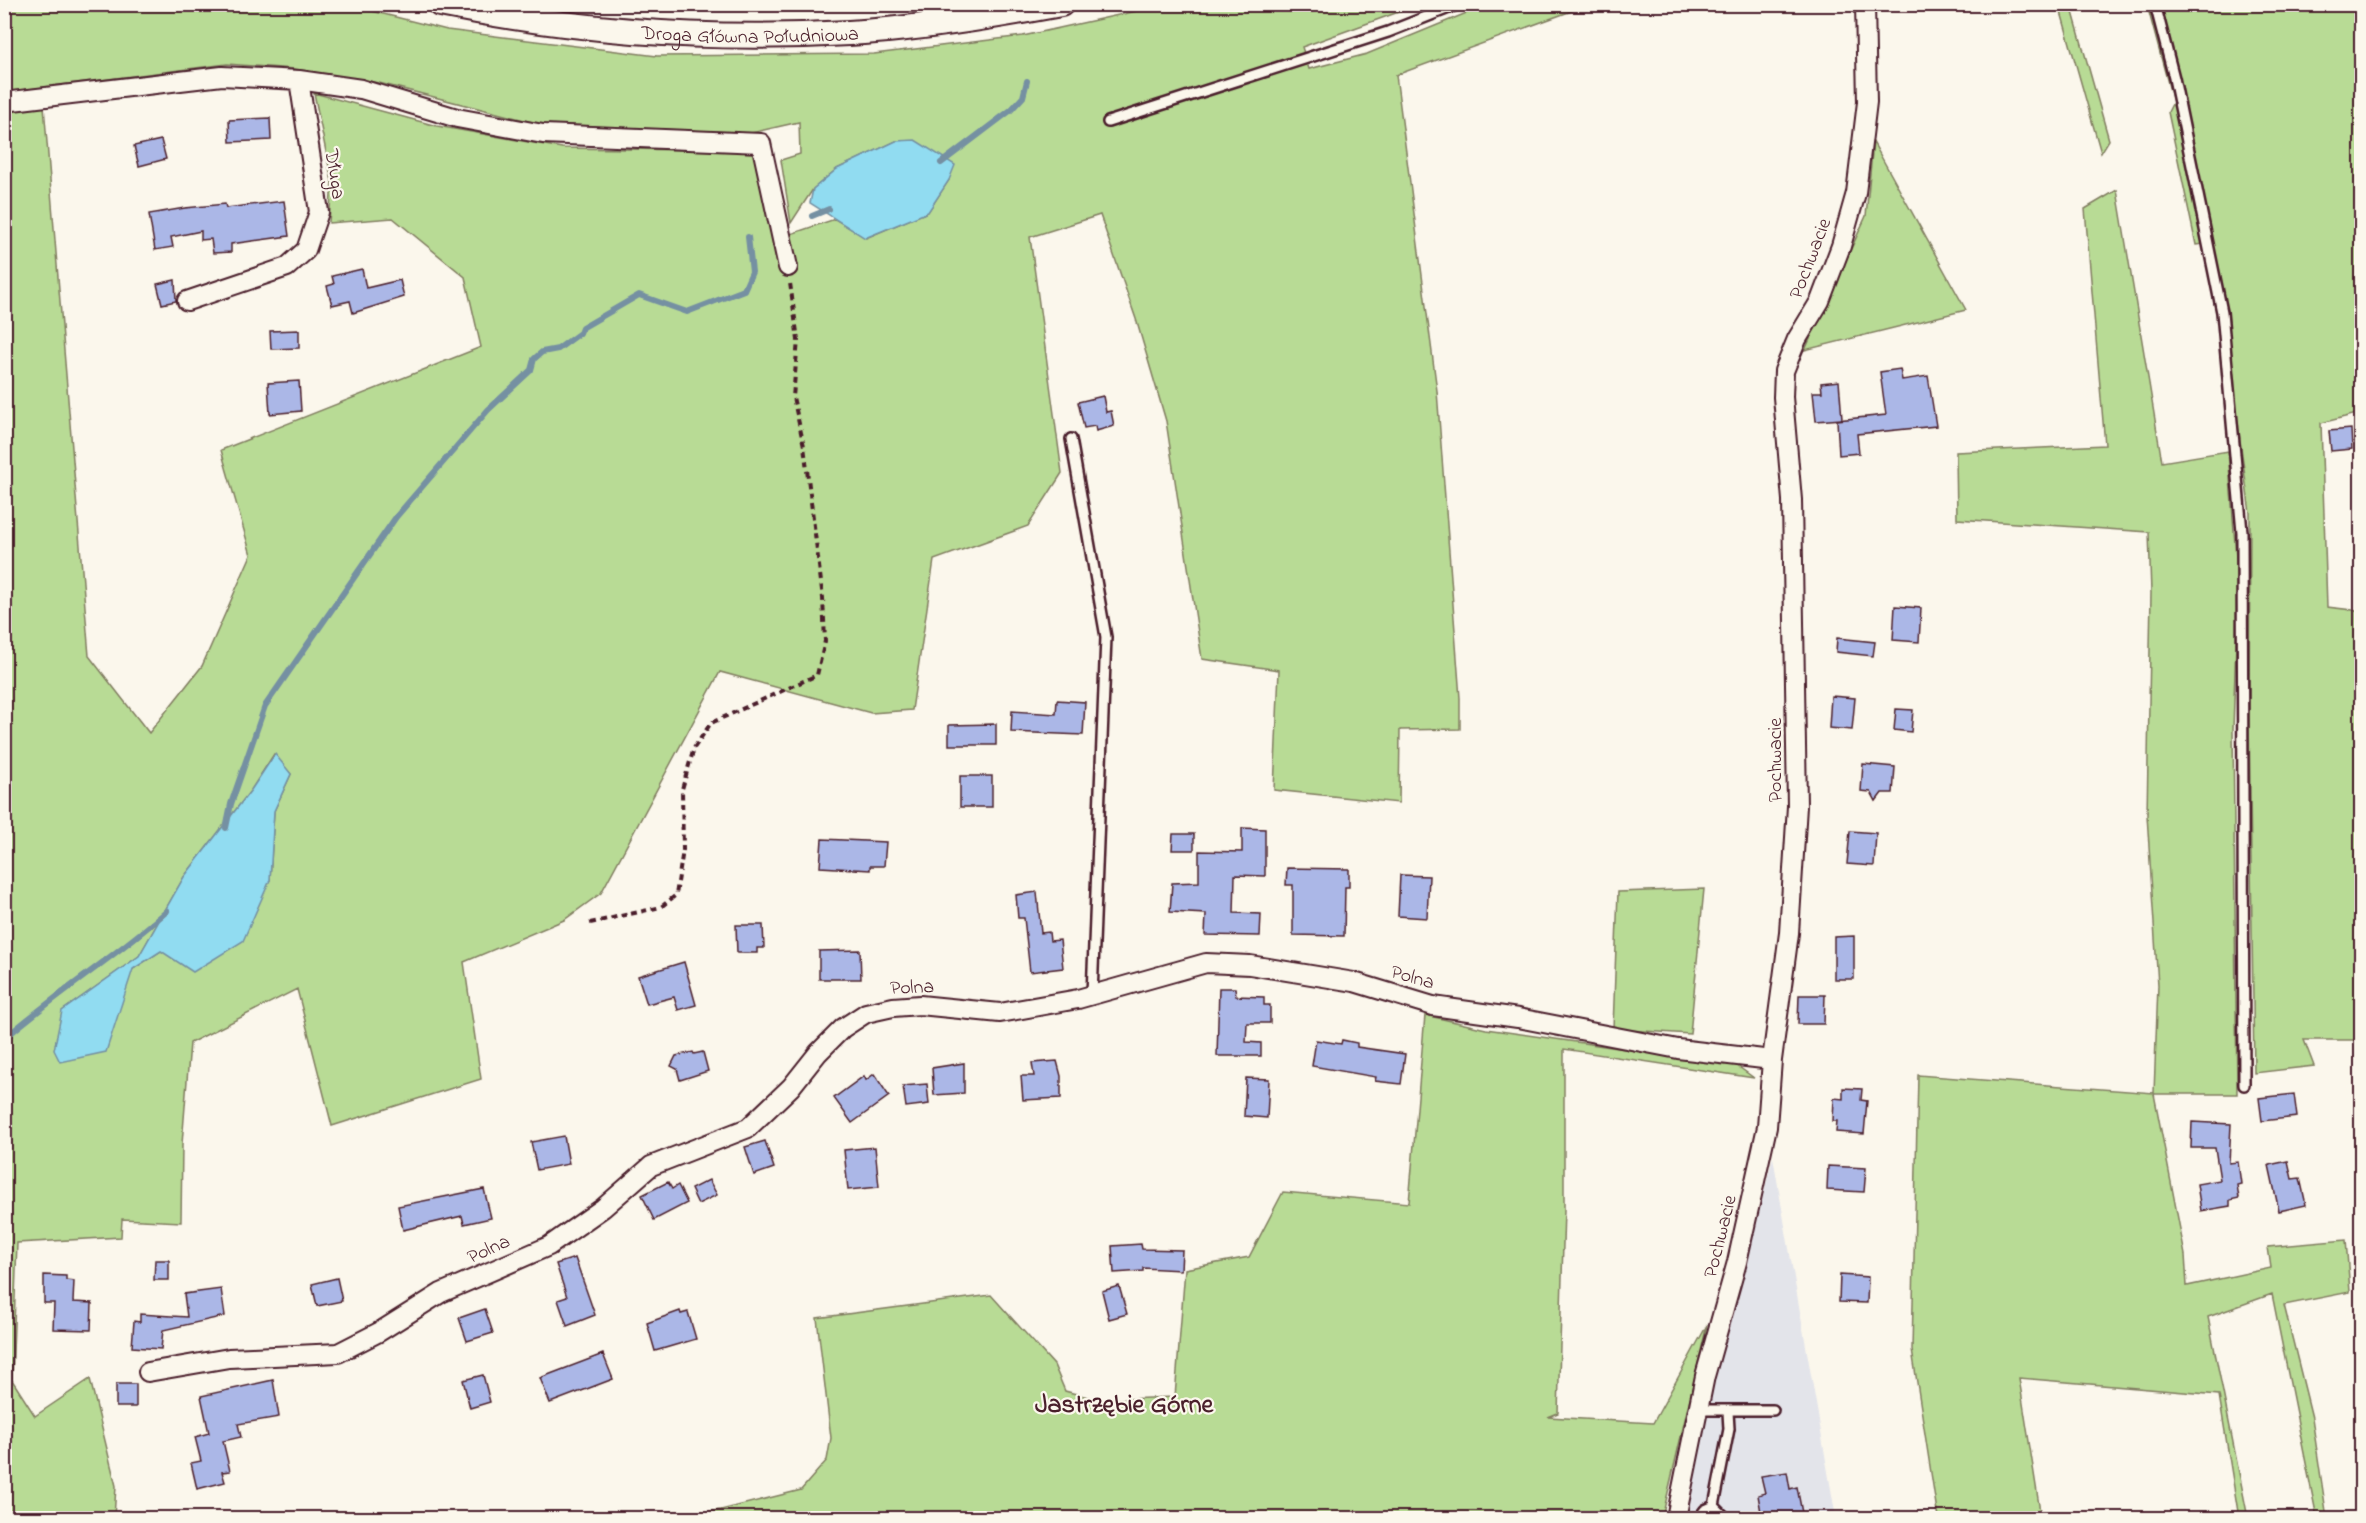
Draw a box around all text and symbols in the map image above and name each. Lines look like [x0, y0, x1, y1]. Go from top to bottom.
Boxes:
street label: Droga Główna Południowa [639, 19, 860, 53]
street label: Długa [314, 146, 352, 202]
street label: Pochwacie [1783, 214, 1840, 304]
street label: Pochwacie [1762, 718, 1791, 802]
street label: Polna [1387, 958, 1438, 998]
street label: Polna [889, 973, 935, 1004]
street label: Pochwacie [1697, 1192, 1746, 1281]
street label: Polna [463, 1228, 515, 1273]
district label: Jastrzębie Górne [1035, 1387, 1214, 1425]

